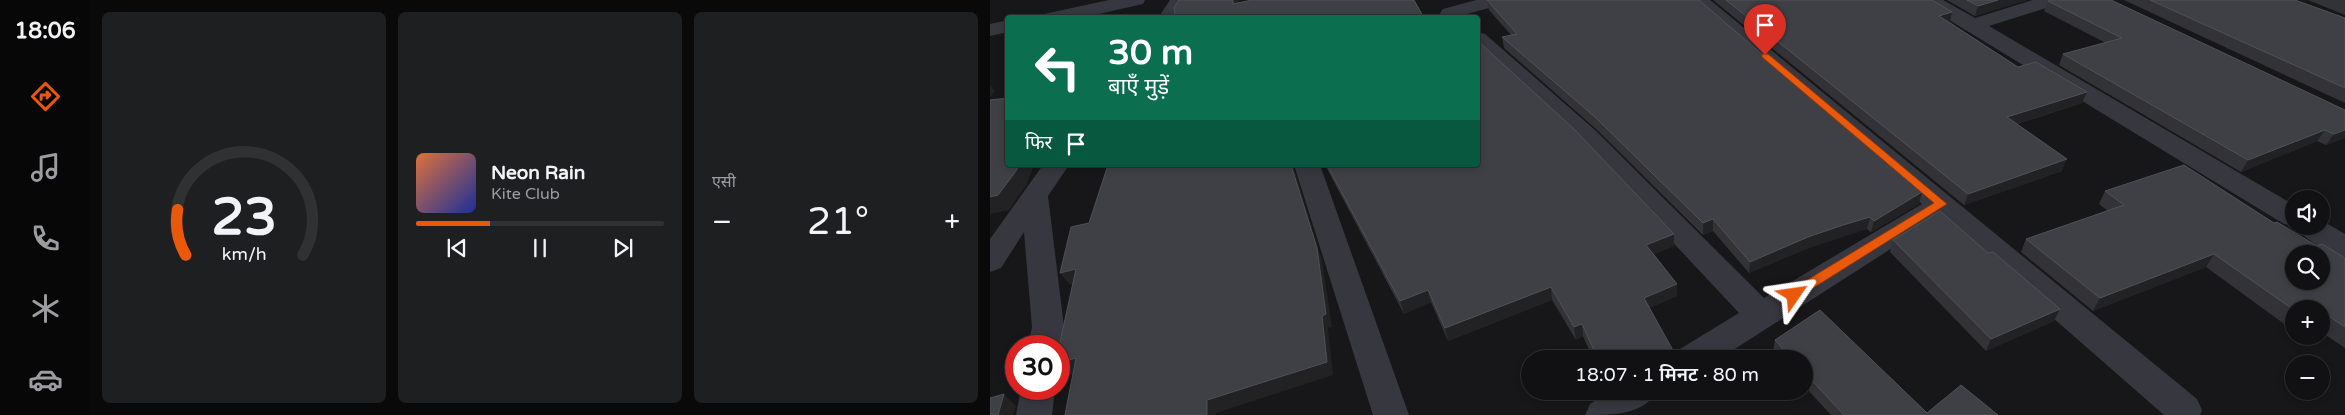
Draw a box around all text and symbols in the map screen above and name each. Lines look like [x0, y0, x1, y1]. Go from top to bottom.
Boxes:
pin [1744, 4, 1786, 55]
icon: arrive [1751, 11, 1779, 39]
text: 18:06 [15, 18, 75, 44]
text: 30 m [1108, 32, 1193, 74]
icon: left [1025, 35, 1090, 100]
text: बाएँ मुड़ें [1108, 74, 1169, 100]
icon: directions [28, 79, 63, 114]
icon: arrive [1062, 130, 1090, 158]
text: फिर [1025, 132, 1052, 154]
icon: music [28, 150, 63, 185]
text: Neon Rain [491, 162, 585, 184]
text: एसी [712, 172, 736, 192]
text: Kite Club [491, 184, 560, 204]
text: 23 [211, 186, 277, 249]
map controls [2285, 190, 2330, 400]
button: sound [2285, 190, 2330, 235]
text: 21° [807, 199, 869, 245]
text: − [712, 205, 732, 239]
text: + [944, 205, 960, 239]
icon: phone [28, 221, 63, 256]
icon: previous [443, 234, 471, 262]
icon: pause [526, 234, 554, 262]
icon: next [609, 234, 637, 262]
text: km/h [222, 244, 266, 265]
button: search [2285, 245, 2330, 290]
position arrow [1767, 268, 1819, 320]
icon: climate [28, 291, 63, 326]
button: + [2285, 300, 2330, 345]
speed limit sign: 30 [1005, 335, 1070, 400]
button: − [2285, 355, 2330, 400]
icon: car [28, 362, 63, 397]
text: 18:07 · 1 मिनट · 80 m [1575, 364, 1759, 386]

